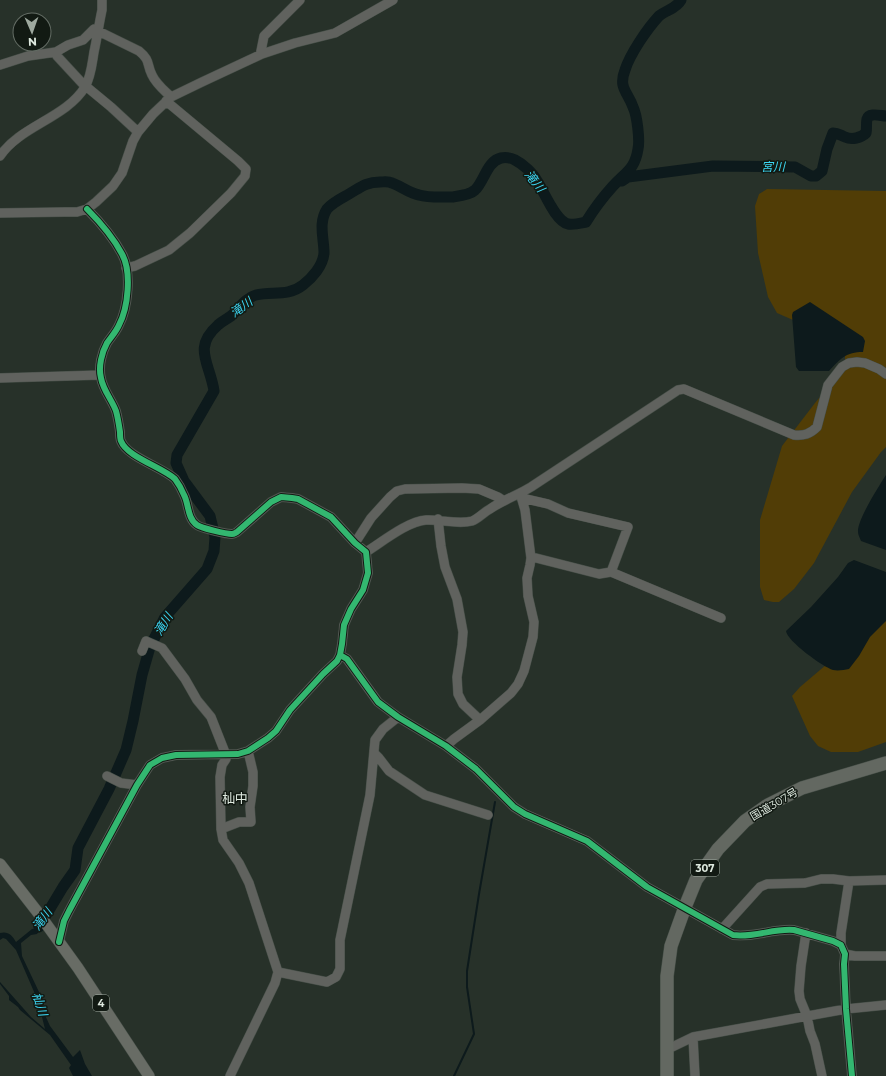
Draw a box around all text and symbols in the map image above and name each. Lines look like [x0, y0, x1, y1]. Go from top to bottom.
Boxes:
north arrow [12, 12, 52, 52]
text: N [28, 35, 37, 49]
water label: 宮川 [761, 159, 787, 174]
water label: 滝川 [522, 167, 550, 197]
water label: 滝川 [227, 293, 257, 320]
water label: 滝川 [150, 608, 177, 638]
street label: 国道307号 [748, 785, 800, 823]
district label: 杣中 [222, 790, 248, 806]
road number: 307 [691, 860, 719, 876]
water label: 滝川 [29, 903, 56, 933]
water label: 杣川 [29, 990, 51, 1020]
road number: 4 [93, 995, 109, 1011]

